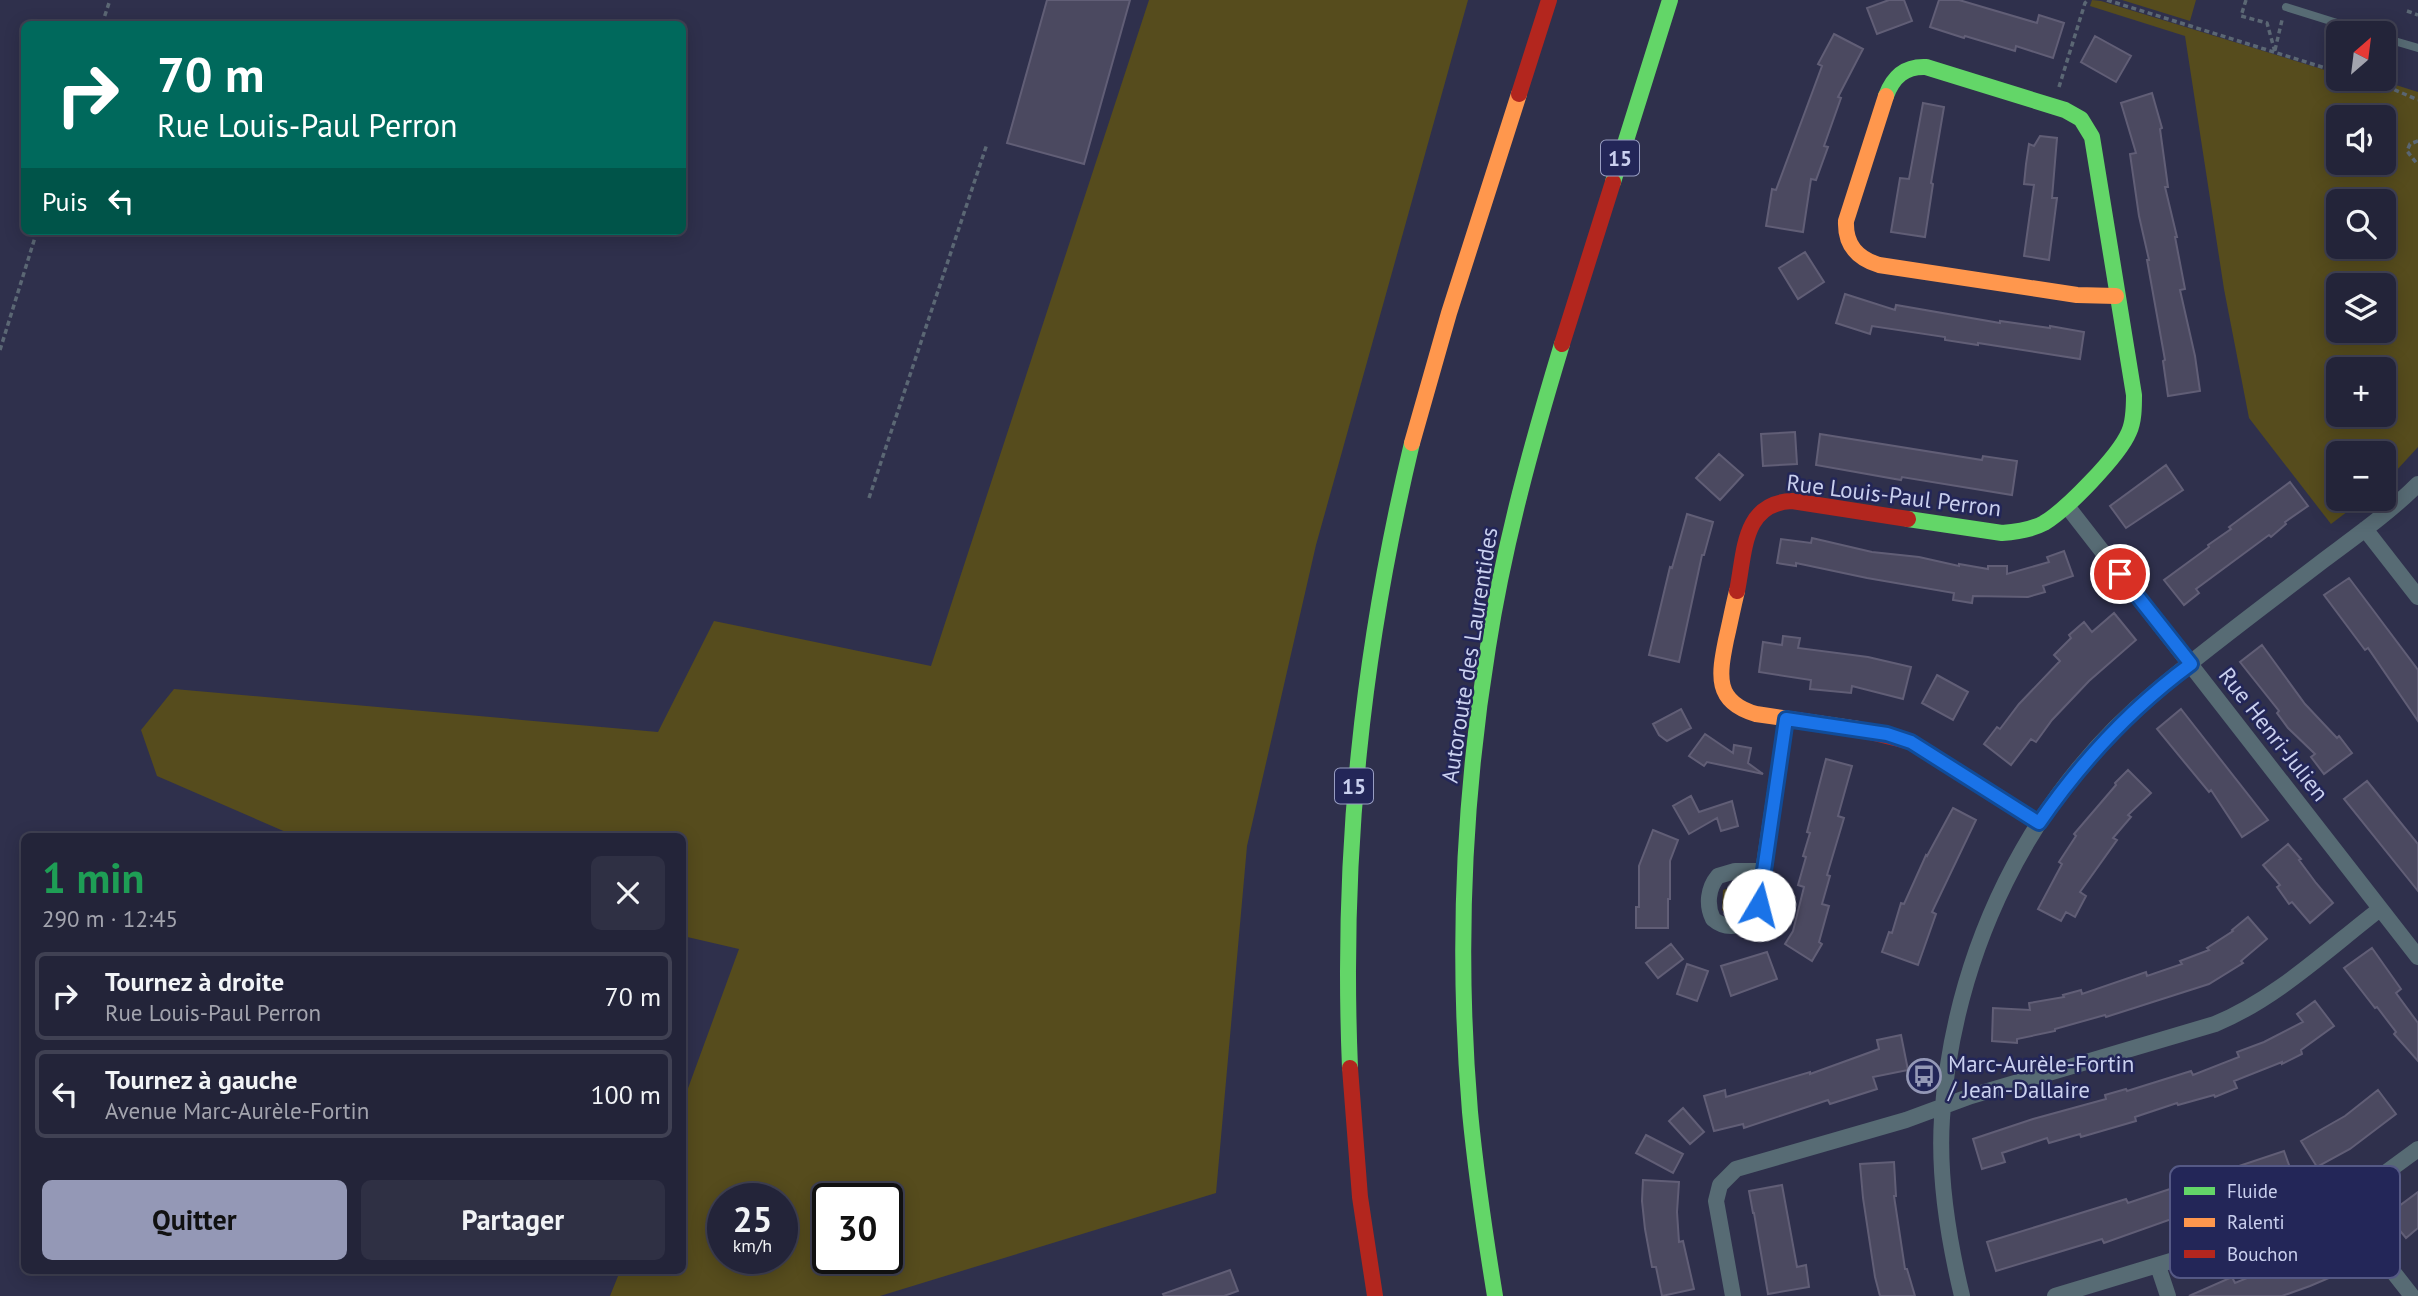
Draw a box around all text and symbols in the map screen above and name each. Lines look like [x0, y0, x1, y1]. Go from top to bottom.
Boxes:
north arrow [2326, 21, 2396, 91]
map controls [2326, 21, 2396, 511]
text: 70 m [157, 42, 264, 106]
icon: right [42, 49, 133, 140]
text: Rue Louis-Paul Perron [157, 104, 458, 146]
button: sound [2326, 105, 2396, 175]
road number: 15 [1601, 140, 1639, 176]
icon: left [102, 182, 140, 220]
text: Puis [42, 185, 88, 218]
button: search [2326, 189, 2396, 259]
button: layers [2326, 273, 2396, 343]
button: + [2326, 357, 2396, 427]
button: − [2326, 441, 2396, 511]
street label: Rue Louis-Paul Perron [1785, 467, 2003, 523]
street label: Autoroute des Laurentides [1434, 525, 1504, 785]
pin [2090, 544, 2150, 604]
icon: arrive [2101, 555, 2139, 593]
street label: Rue Henri-Julien [2213, 661, 2335, 807]
road number: 15 [1335, 768, 1373, 804]
text: 1 min [42, 850, 144, 905]
button: close [591, 856, 665, 930]
position arrow [1722, 868, 1796, 942]
text: 290 m · 12:45 [42, 904, 178, 933]
text: Tournez à droite [105, 965, 284, 998]
icon: right [46, 977, 84, 1015]
text: 70 m [605, 980, 661, 1013]
text: Rue Louis-Paul Perron [105, 998, 321, 1027]
place label: Marc-Aurèle-Fortin / Jean-Dallaire [1947, 1049, 2134, 1104]
bus stop icon: Marc-Aurèle-Fortin / Jean-Dallaire [1905, 1057, 1943, 1095]
text: Tournez à gauche [105, 1063, 297, 1096]
icon: left [46, 1075, 84, 1113]
text: 100 m [590, 1078, 661, 1111]
text: Avenue Marc-Aurèle-Fortin [105, 1096, 369, 1125]
legend [2170, 1166, 2400, 1278]
text: Fluide [2227, 1179, 2278, 1203]
button: Quitter [42, 1180, 347, 1260]
button: Partager [361, 1180, 665, 1260]
speed limit sign: 30 [812, 1183, 903, 1274]
text: 25 [733, 1196, 772, 1242]
text: Ralenti [2227, 1210, 2285, 1234]
text: km/h [733, 1234, 772, 1257]
text: Bouchon [2227, 1242, 2298, 1266]

